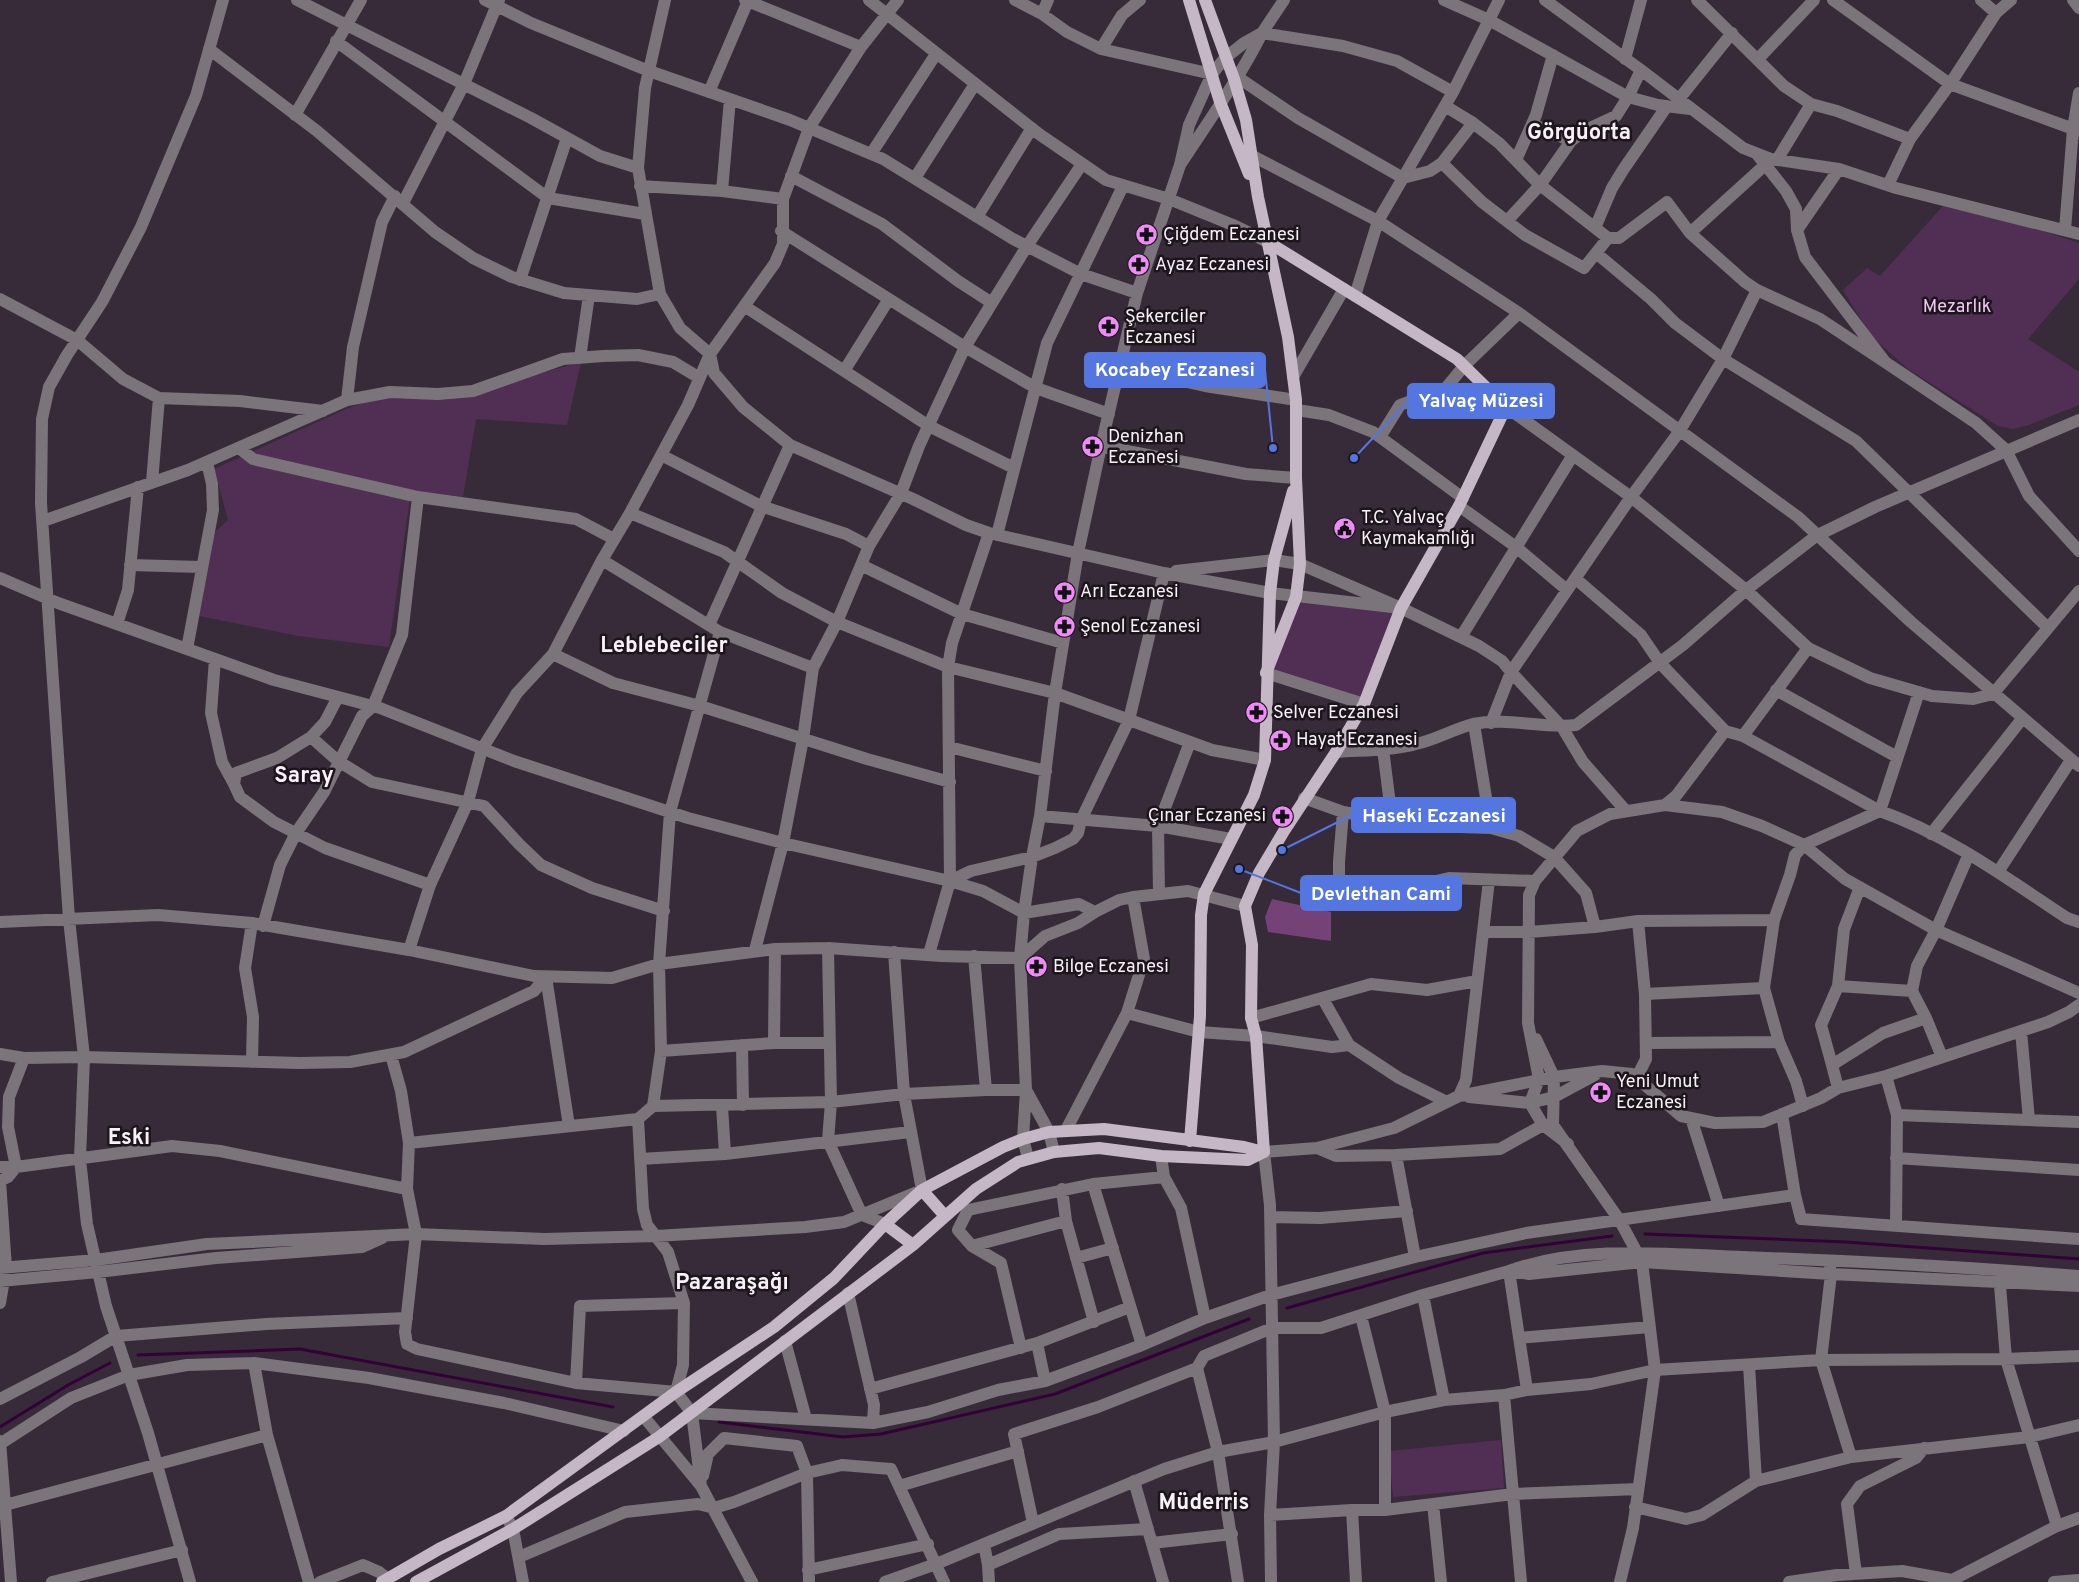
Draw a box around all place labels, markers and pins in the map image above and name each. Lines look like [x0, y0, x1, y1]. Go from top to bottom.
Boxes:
pharmacy icon: Çiğdem Eczanesi [1135, 223, 1159, 247]
place label: Çiğdem Eczanesi [1163, 224, 1300, 247]
pharmacy icon: Ayaz Eczanesi [1127, 253, 1151, 277]
place label: Ayaz Eczanesi [1155, 254, 1269, 277]
place label: Şekerciler Eczanesi [1125, 306, 1206, 350]
pharmacy icon: Şekerciler Eczanesi [1097, 315, 1121, 339]
callout: Kocabey Eczanesi [1085, 353, 1265, 387]
callout: Yalvaç Müzesi [1408, 384, 1554, 418]
place label: Denizhan Eczanesi [1108, 426, 1184, 470]
pharmacy icon: Denizhan Eczanesi [1080, 435, 1104, 459]
place label: T.C. Yalvaç Kaymakamlığı [1361, 507, 1475, 551]
public building icon: T.C. Yalvaç Kaymakamlığı [1333, 516, 1357, 540]
pharmacy icon: Arı Eczanesi [1052, 580, 1076, 604]
place label: Arı Eczanesi [1080, 581, 1179, 604]
pharmacy icon: Şenol Eczanesi [1052, 615, 1076, 639]
place label: Şenol Eczanesi [1080, 616, 1200, 639]
pharmacy icon: Selver Eczanesi [1245, 701, 1269, 725]
place label: Selver Eczanesi [1273, 702, 1399, 725]
pharmacy icon: Hayat Eczanesi [1268, 728, 1292, 752]
place label: Hayat Eczanesi [1296, 729, 1418, 752]
callout: Haseki Eczanesi [1352, 798, 1515, 832]
pharmacy icon: Çınar Eczanesi [1270, 804, 1294, 828]
place label: Çınar Eczanesi [1148, 805, 1266, 828]
callout: Devlethan Cami [1301, 876, 1461, 910]
pharmacy icon: Bilge Eczanesi [1025, 955, 1049, 979]
place label: Bilge Eczanesi [1053, 956, 1169, 979]
place label: Yeni Umut Eczanesi [1616, 1071, 1699, 1115]
pharmacy icon: Yeni Umut Eczanesi [1588, 1080, 1612, 1104]

